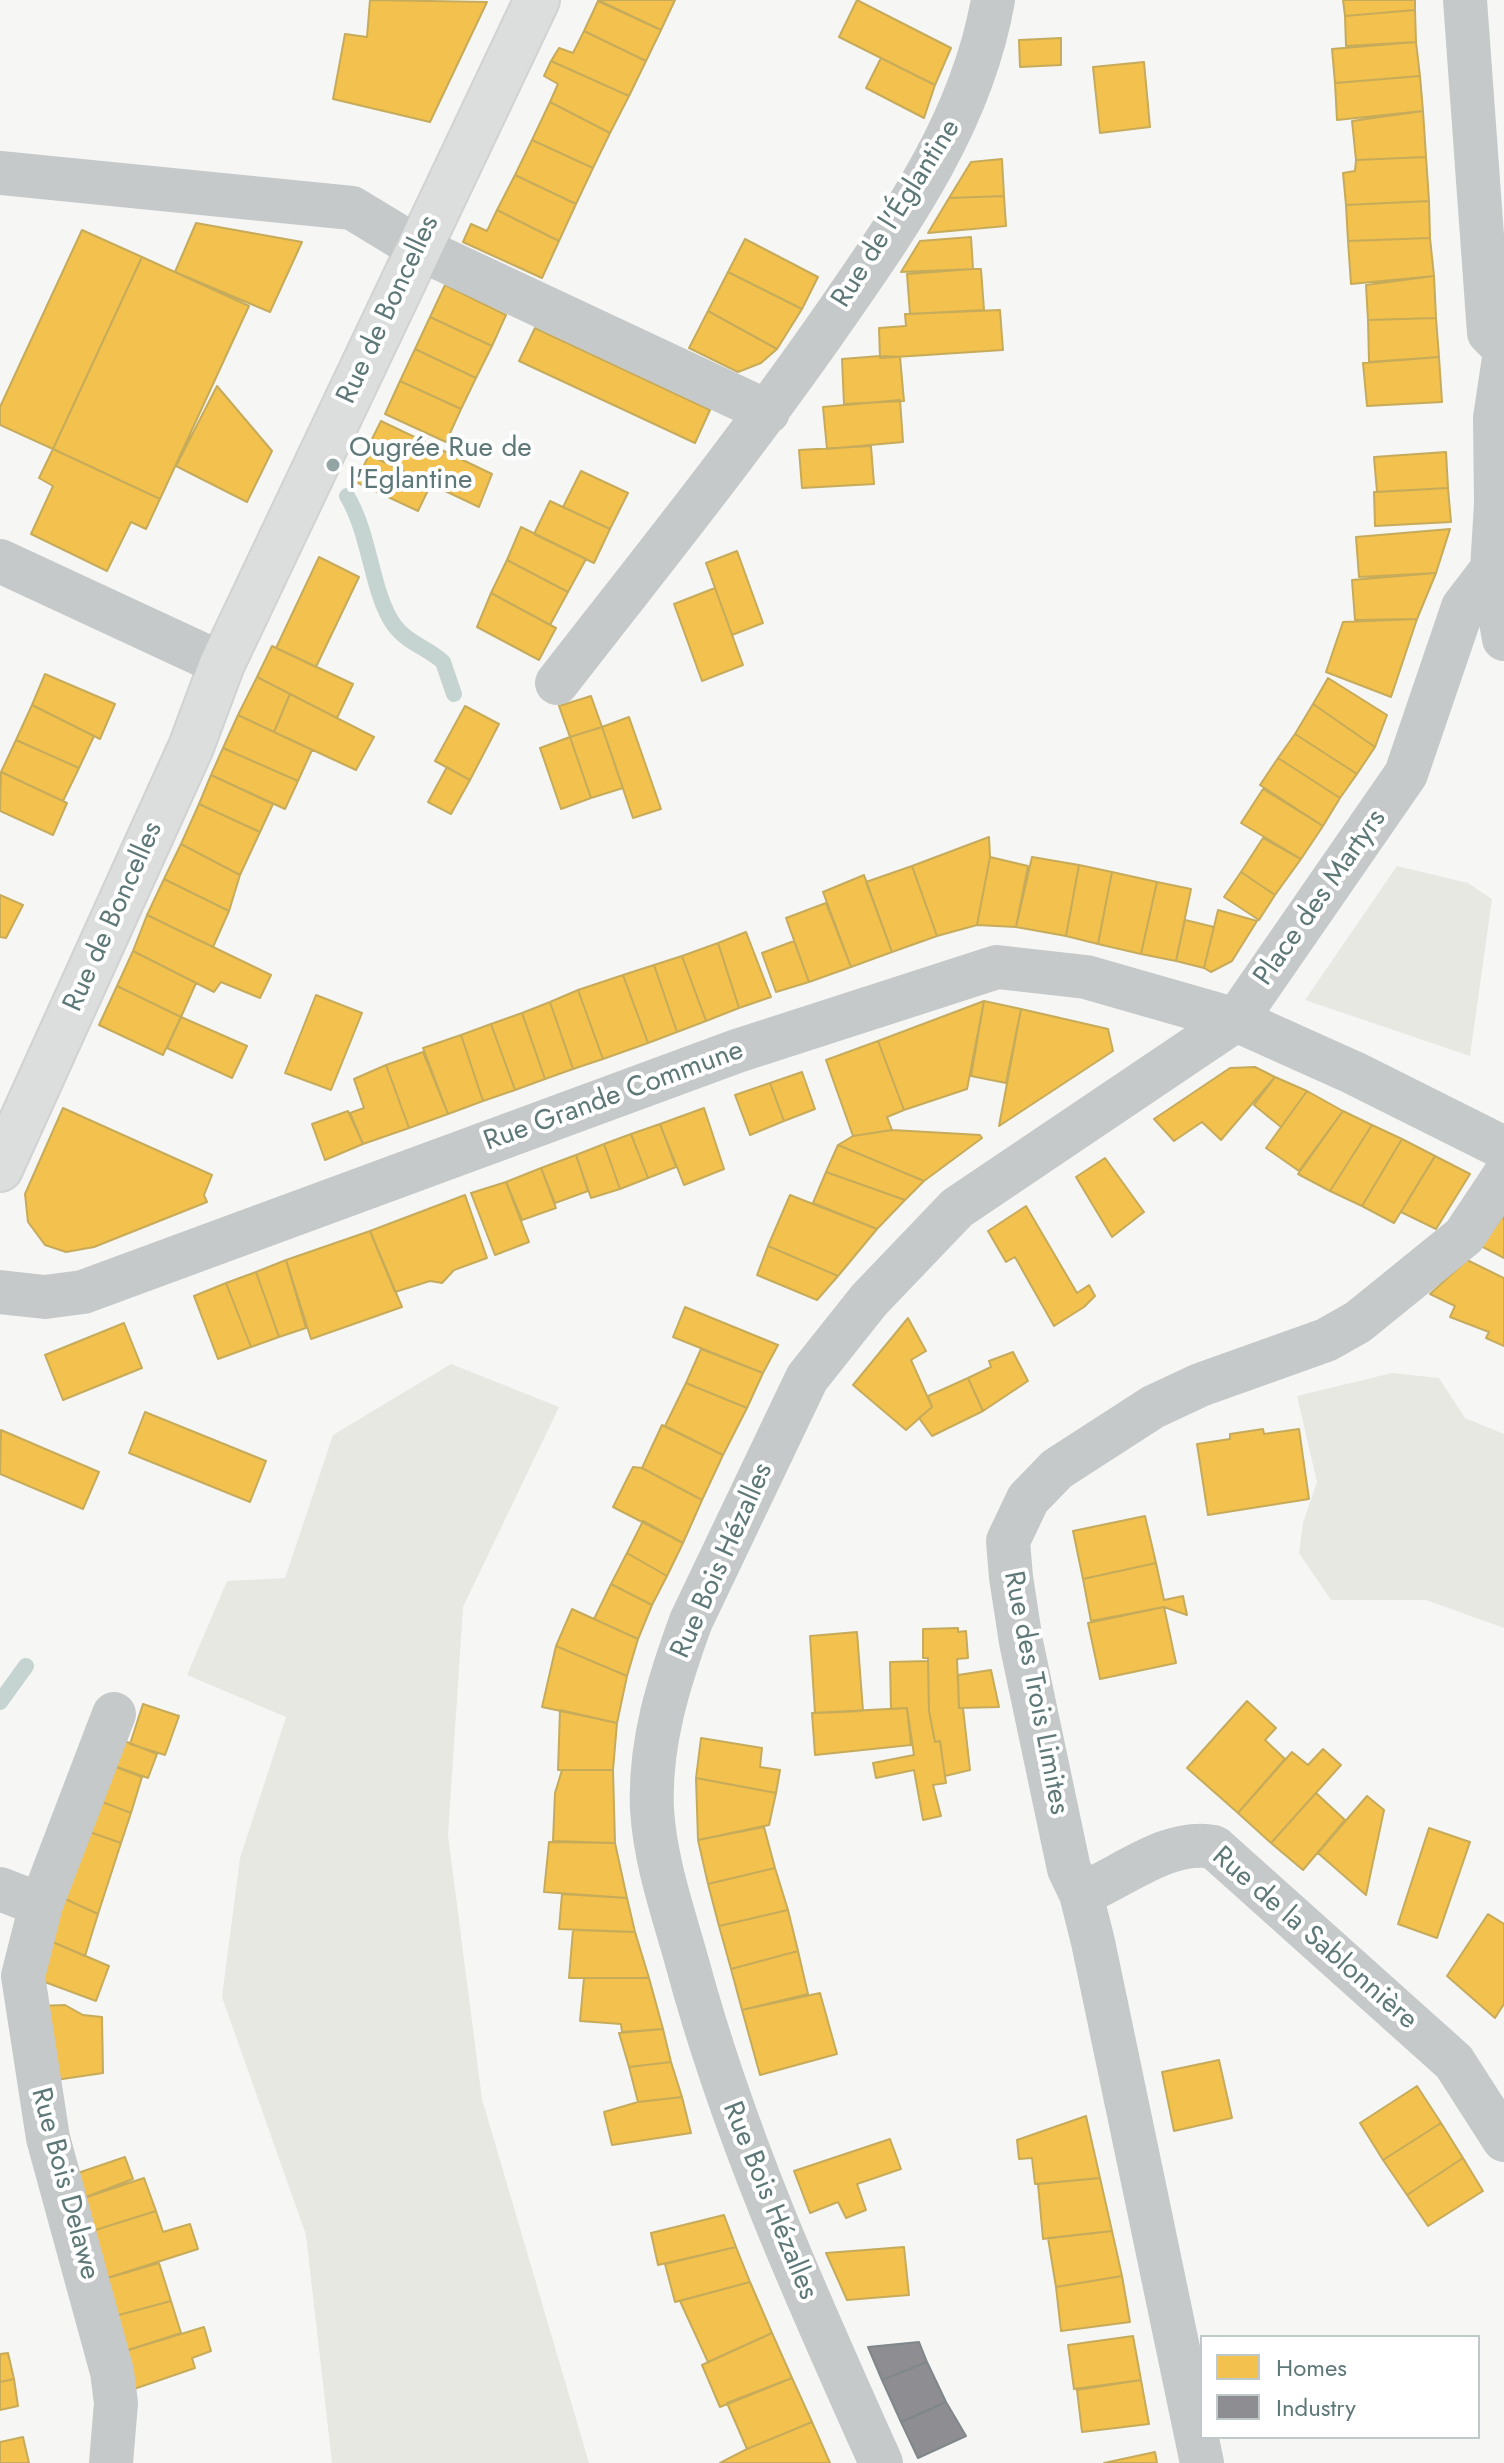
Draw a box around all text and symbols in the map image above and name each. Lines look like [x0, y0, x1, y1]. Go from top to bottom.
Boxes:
street label: Rue de l'Églantine [826, 114, 968, 314]
street label: Rue de Boncelles [331, 210, 447, 410]
place label: Ougrée Rue de l'Eglantine [349, 432, 532, 498]
marker: Ougrée Rue de l'Eglantine [324, 456, 342, 474]
street label: Place des Martyrs [1248, 803, 1394, 993]
street label: Rue de Boncelles [57, 817, 171, 1017]
street label: Rue Grande Commune [480, 1034, 748, 1160]
street label: Rue Bois Hézalles [665, 1458, 781, 1664]
street label: Rue des Trois Limites [995, 1569, 1075, 1817]
street label: Rue de la Sablonnière [1204, 1841, 1424, 2037]
street label: Rue Bois Delawe [22, 2084, 106, 2284]
street label: Rue Bois Hézalles [714, 2097, 824, 2305]
legend [1200, 2335, 1480, 2439]
text: Homes [1276, 2350, 1347, 2385]
text: Industry [1276, 2390, 1356, 2425]

